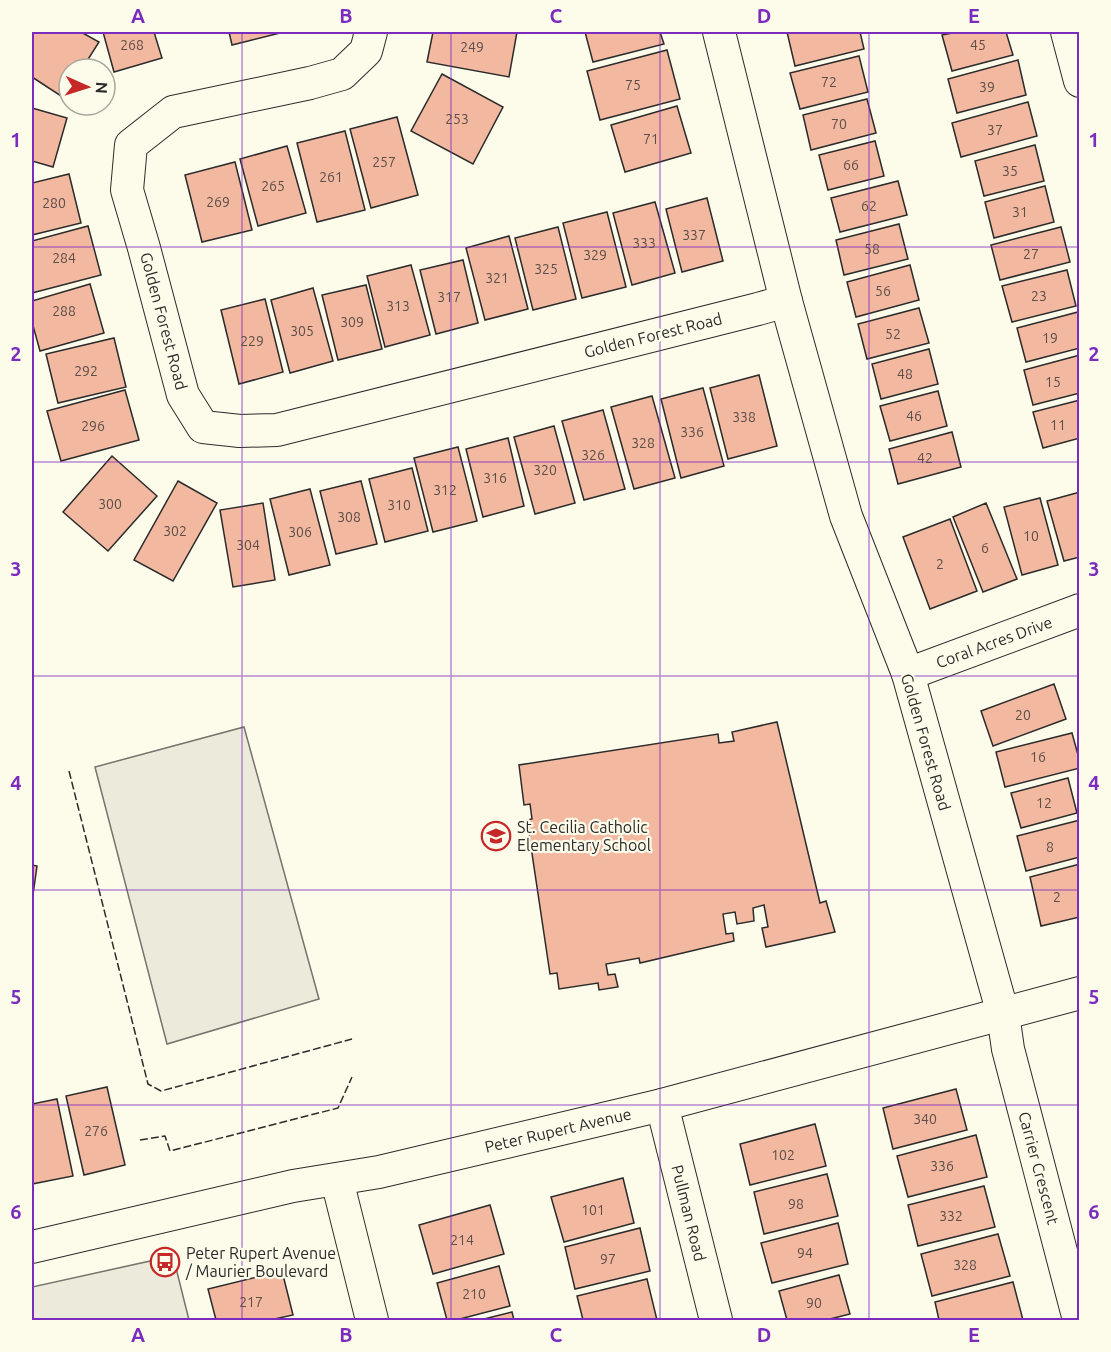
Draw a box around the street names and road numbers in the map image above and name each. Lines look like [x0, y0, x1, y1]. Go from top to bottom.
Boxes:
street label: Golden Forest Road [137, 250, 191, 392]
street label: Golden Forest Road [582, 309, 724, 361]
street label: Coral Acres Drive [933, 613, 1055, 671]
street label: Golden Forest Road [898, 671, 954, 813]
street label: Peter Rupert Avenue [483, 1104, 633, 1156]
street label: Carrier Crescent [1015, 1110, 1063, 1227]
street label: Pullman Road [668, 1163, 710, 1263]

